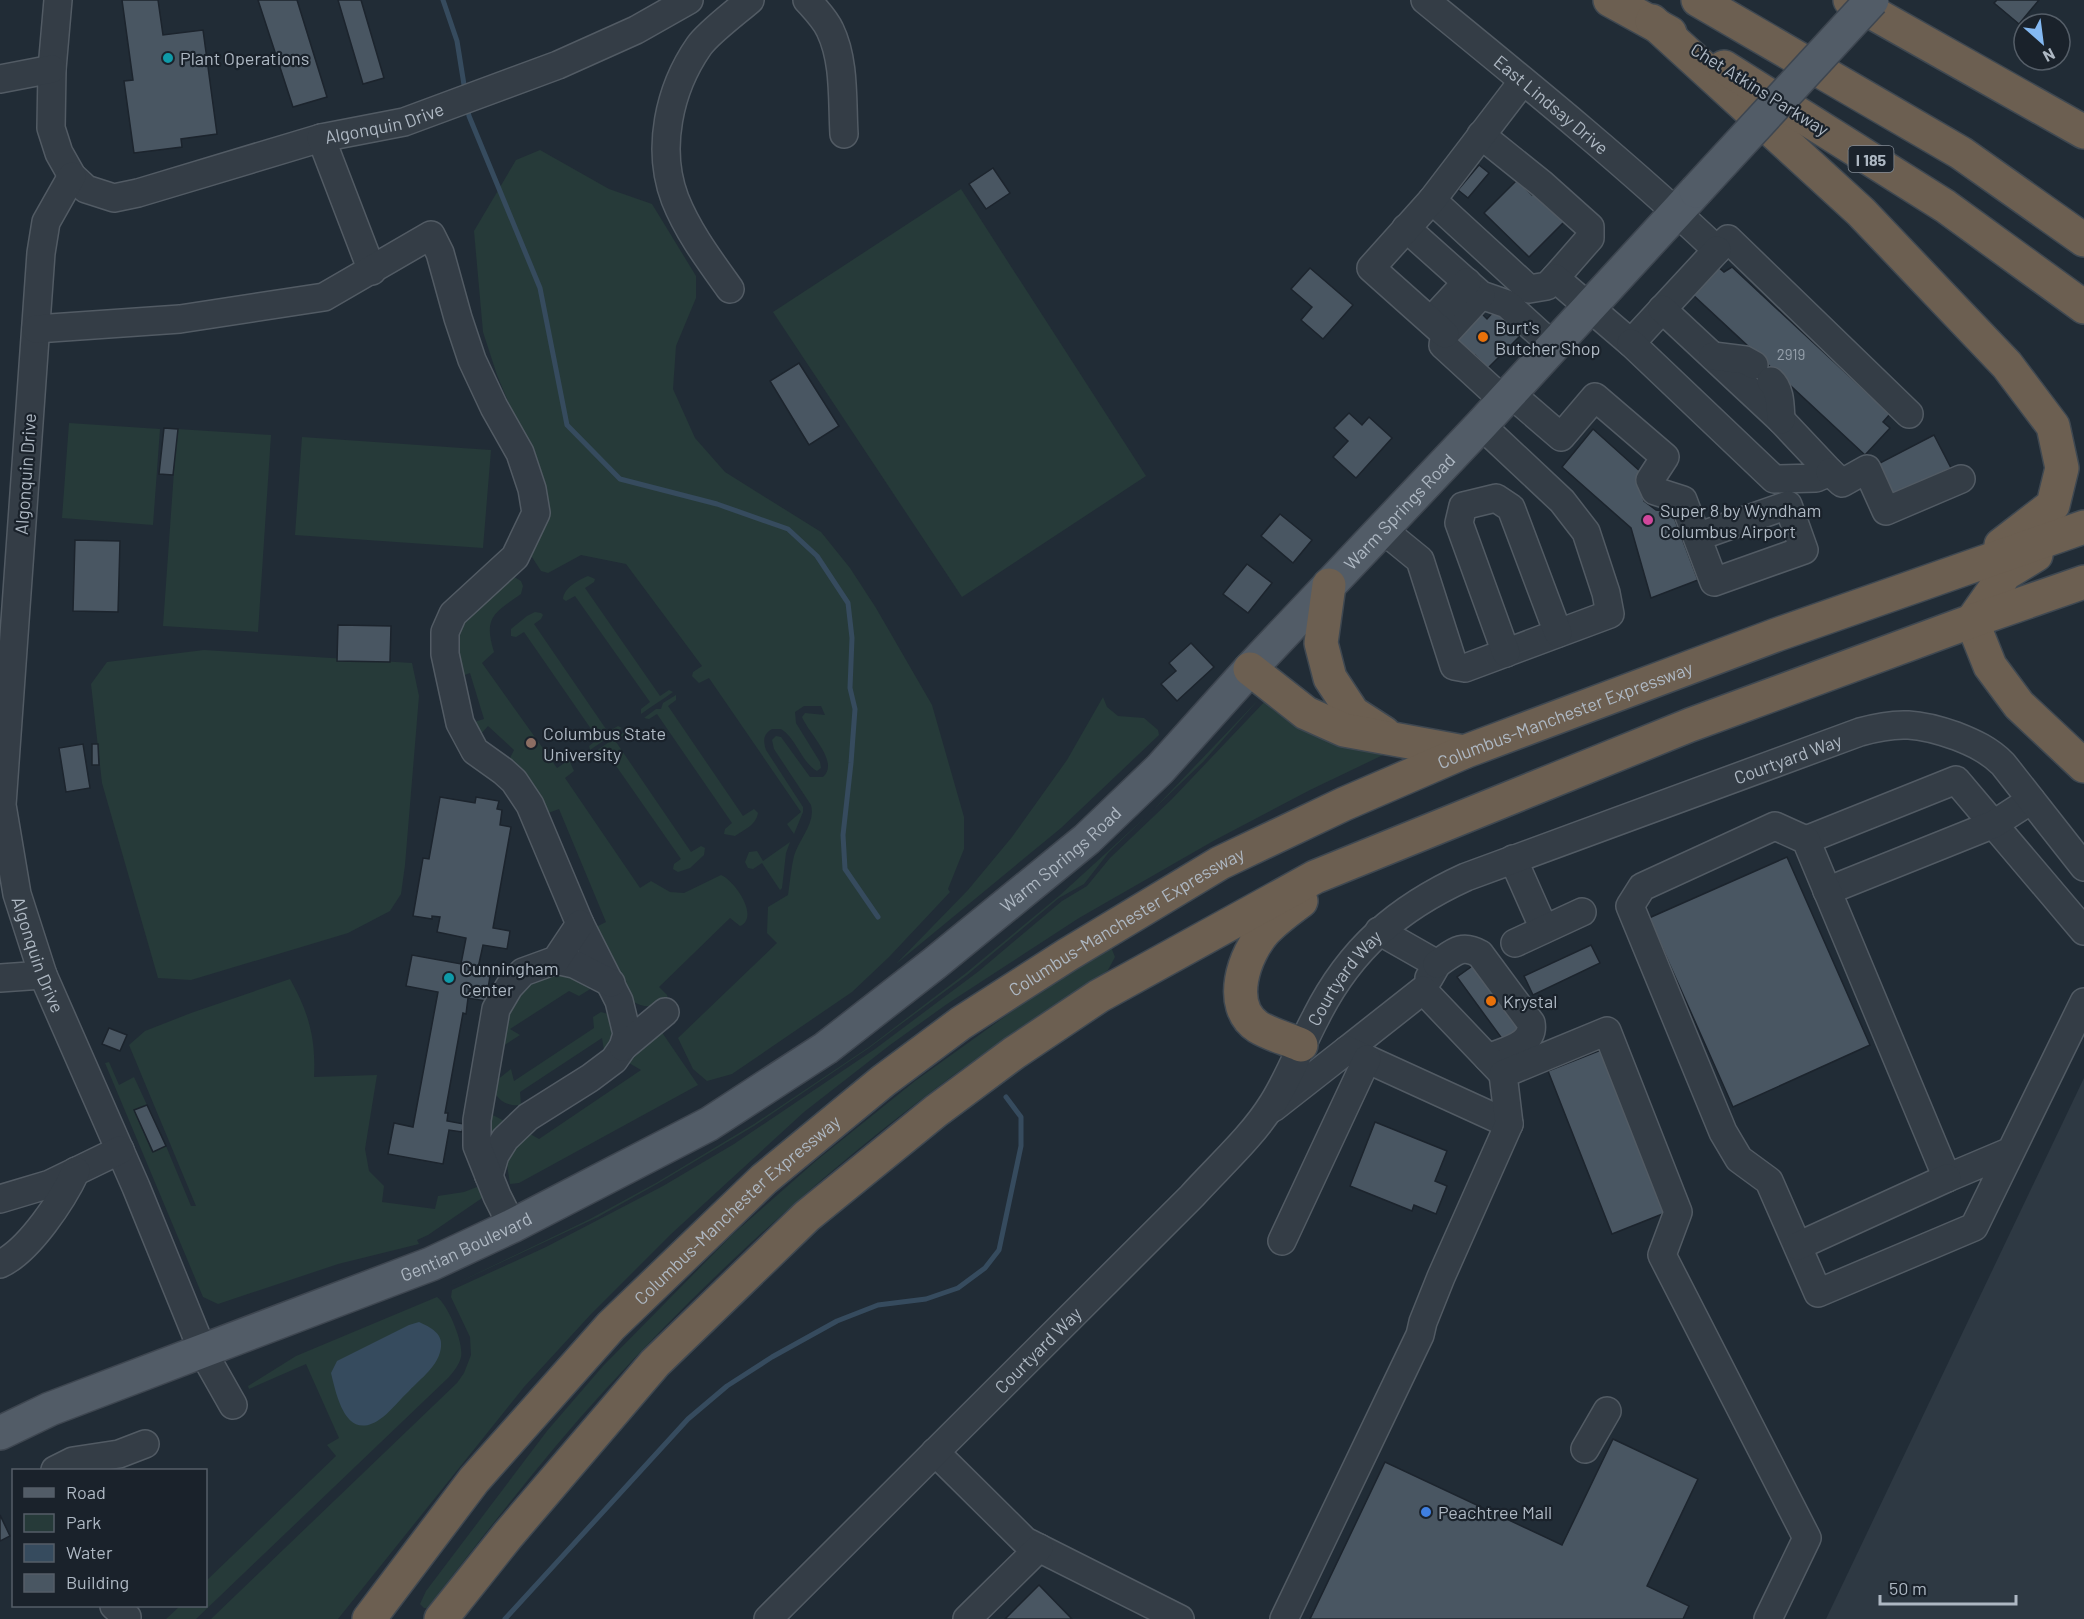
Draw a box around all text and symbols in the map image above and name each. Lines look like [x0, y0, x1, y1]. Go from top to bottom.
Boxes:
north arrow [2012, 12, 2072, 72]
street label: Chet Atkins Parkway [1687, 38, 1833, 140]
text: N [2040, 45, 2058, 67]
place label: Plant Operations [180, 47, 309, 69]
street label: East Lindsay Drive [1490, 50, 1613, 159]
marker: Plant Operations [161, 51, 175, 65]
street label: Algonquin Drive [323, 97, 447, 148]
road number: I 185 [1848, 146, 1894, 172]
place label: Burt's Butcher Shop [1495, 316, 1600, 359]
marker: Burt's Butcher Shop [1476, 330, 1490, 344]
house number: 2919 [1777, 345, 1805, 363]
street label: Algonquin Drive [10, 412, 40, 536]
street label: Warm Springs Road [1339, 449, 1459, 574]
place label: Super 8 by Wyndham Columbus Airport [1660, 499, 1821, 542]
marker: Super 8 by Wyndham Columbus Airport [1641, 513, 1655, 527]
street label: Columbus-Manchester Expressway [1434, 656, 1696, 773]
place label: Columbus State University [543, 722, 666, 765]
street label: Courtyard Way [1731, 729, 1845, 789]
marker: Columbus State University [524, 736, 538, 750]
street label: Warm Springs Road [995, 801, 1125, 917]
street label: Columbus-Manchester Expressway [1004, 842, 1248, 1001]
street label: Algonquin Drive [8, 894, 69, 1016]
street label: Courtyard Way [1302, 925, 1386, 1029]
place label: Cunningham Center [461, 957, 559, 1000]
marker: Cunningham Center [442, 971, 456, 985]
place label: Krystal [1503, 990, 1557, 1012]
marker: Krystal [1484, 994, 1498, 1008]
street label: Columbus-Manchester Expressway [629, 1110, 844, 1309]
street label: Gentian Boulevard [397, 1207, 535, 1286]
street label: Courtyard Way [990, 1302, 1086, 1398]
legend [12, 1469, 207, 1607]
text: Road [66, 1481, 106, 1503]
place label: Peachtree Mall [1438, 1501, 1552, 1523]
marker: Peachtree Mall [1419, 1505, 1433, 1519]
text: Park [66, 1511, 101, 1533]
text: Water [66, 1541, 113, 1563]
scale bar [1880, 1568, 2016, 1606]
text: Building [66, 1571, 129, 1593]
text: 50 m [1889, 1577, 1927, 1599]

